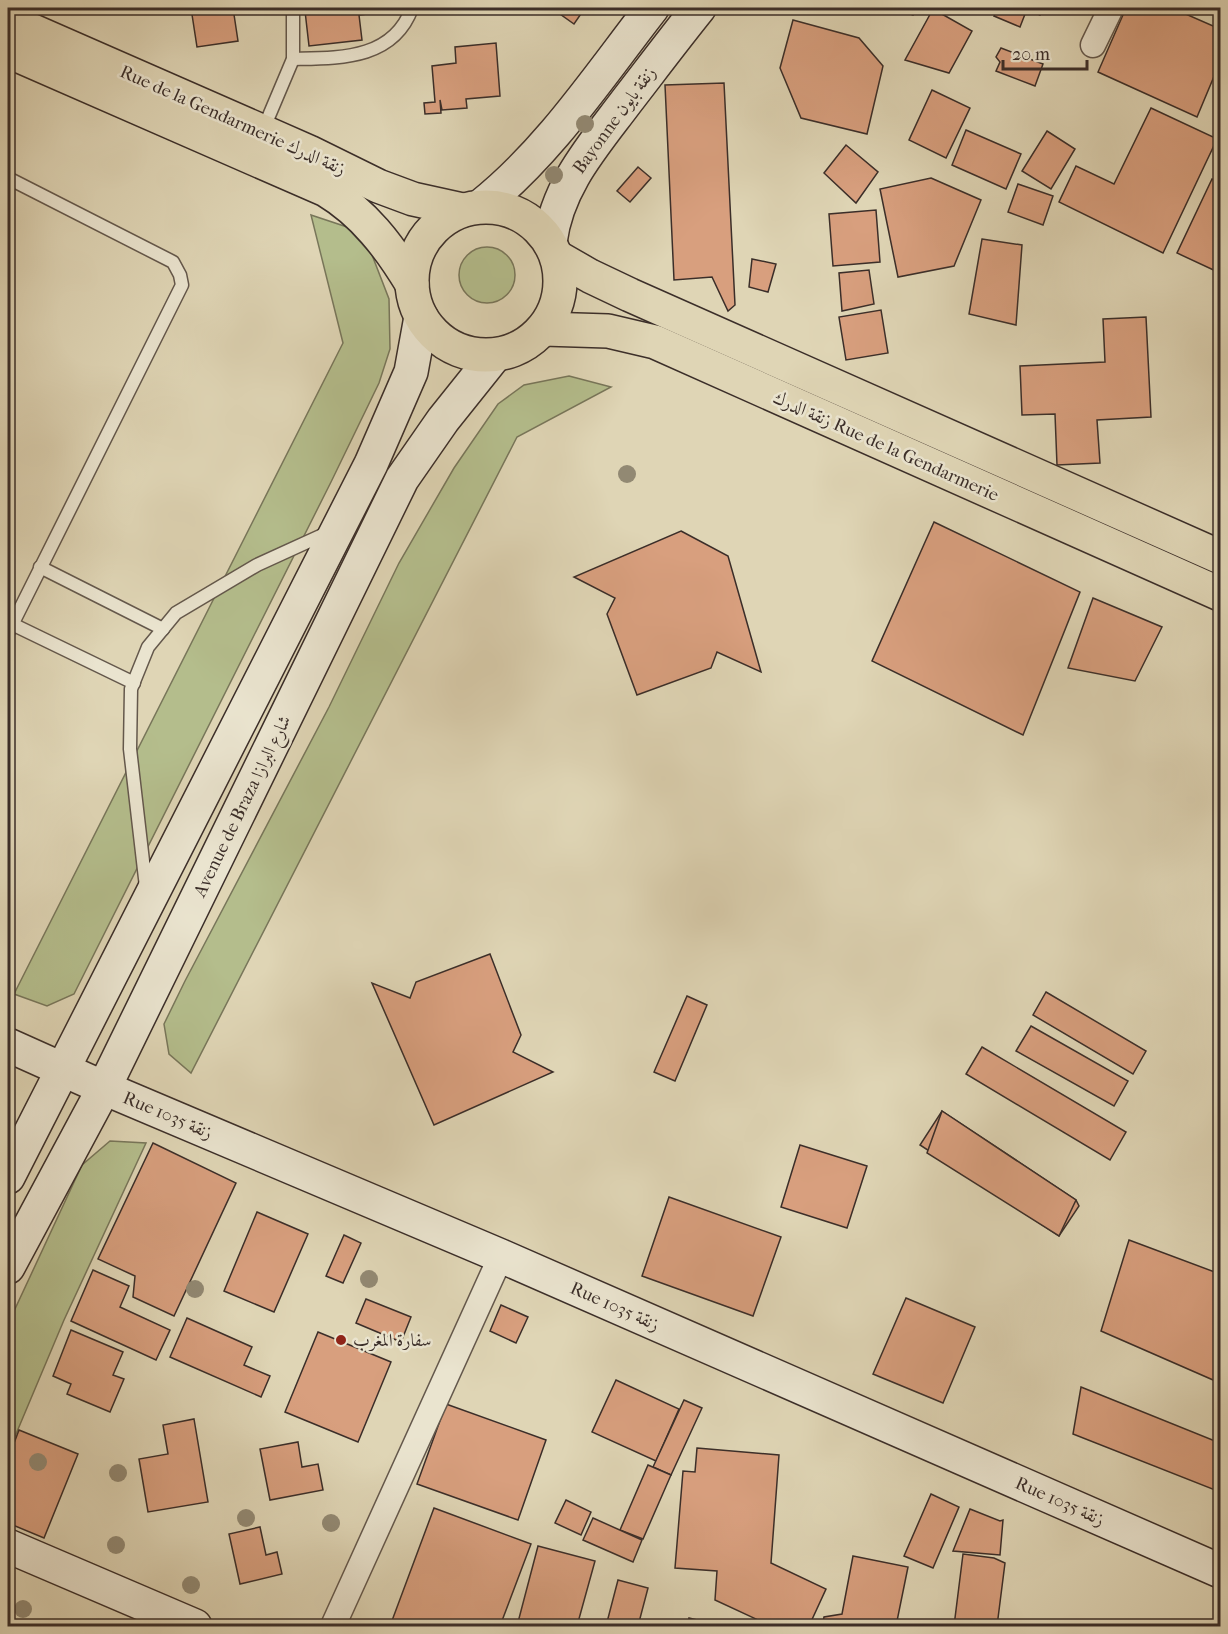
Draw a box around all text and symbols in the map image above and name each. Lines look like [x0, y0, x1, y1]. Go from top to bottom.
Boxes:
scale bar [1003, 33, 1087, 71]
text: 20 m [1012, 44, 1050, 65]
street label: Rue de la Gendarmerie زنقة الدرك [117, 61, 349, 180]
street label: Bayonne زنقة بايون [569, 63, 660, 178]
street label: زنقة الدرك Rue de la Gendarmerie [770, 387, 1002, 506]
street label: Avenue de Braza شارع البرازا [189, 712, 299, 903]
street label: Rue 1035 زنقة [120, 1087, 216, 1144]
street label: Rue 1035 زنقة [567, 1278, 663, 1335]
place label: سفارة المغرب [353, 1330, 432, 1352]
marker: سفارة المغرب [334, 1333, 348, 1347]
street label: Rue 1035 زنقة [1012, 1473, 1108, 1530]

